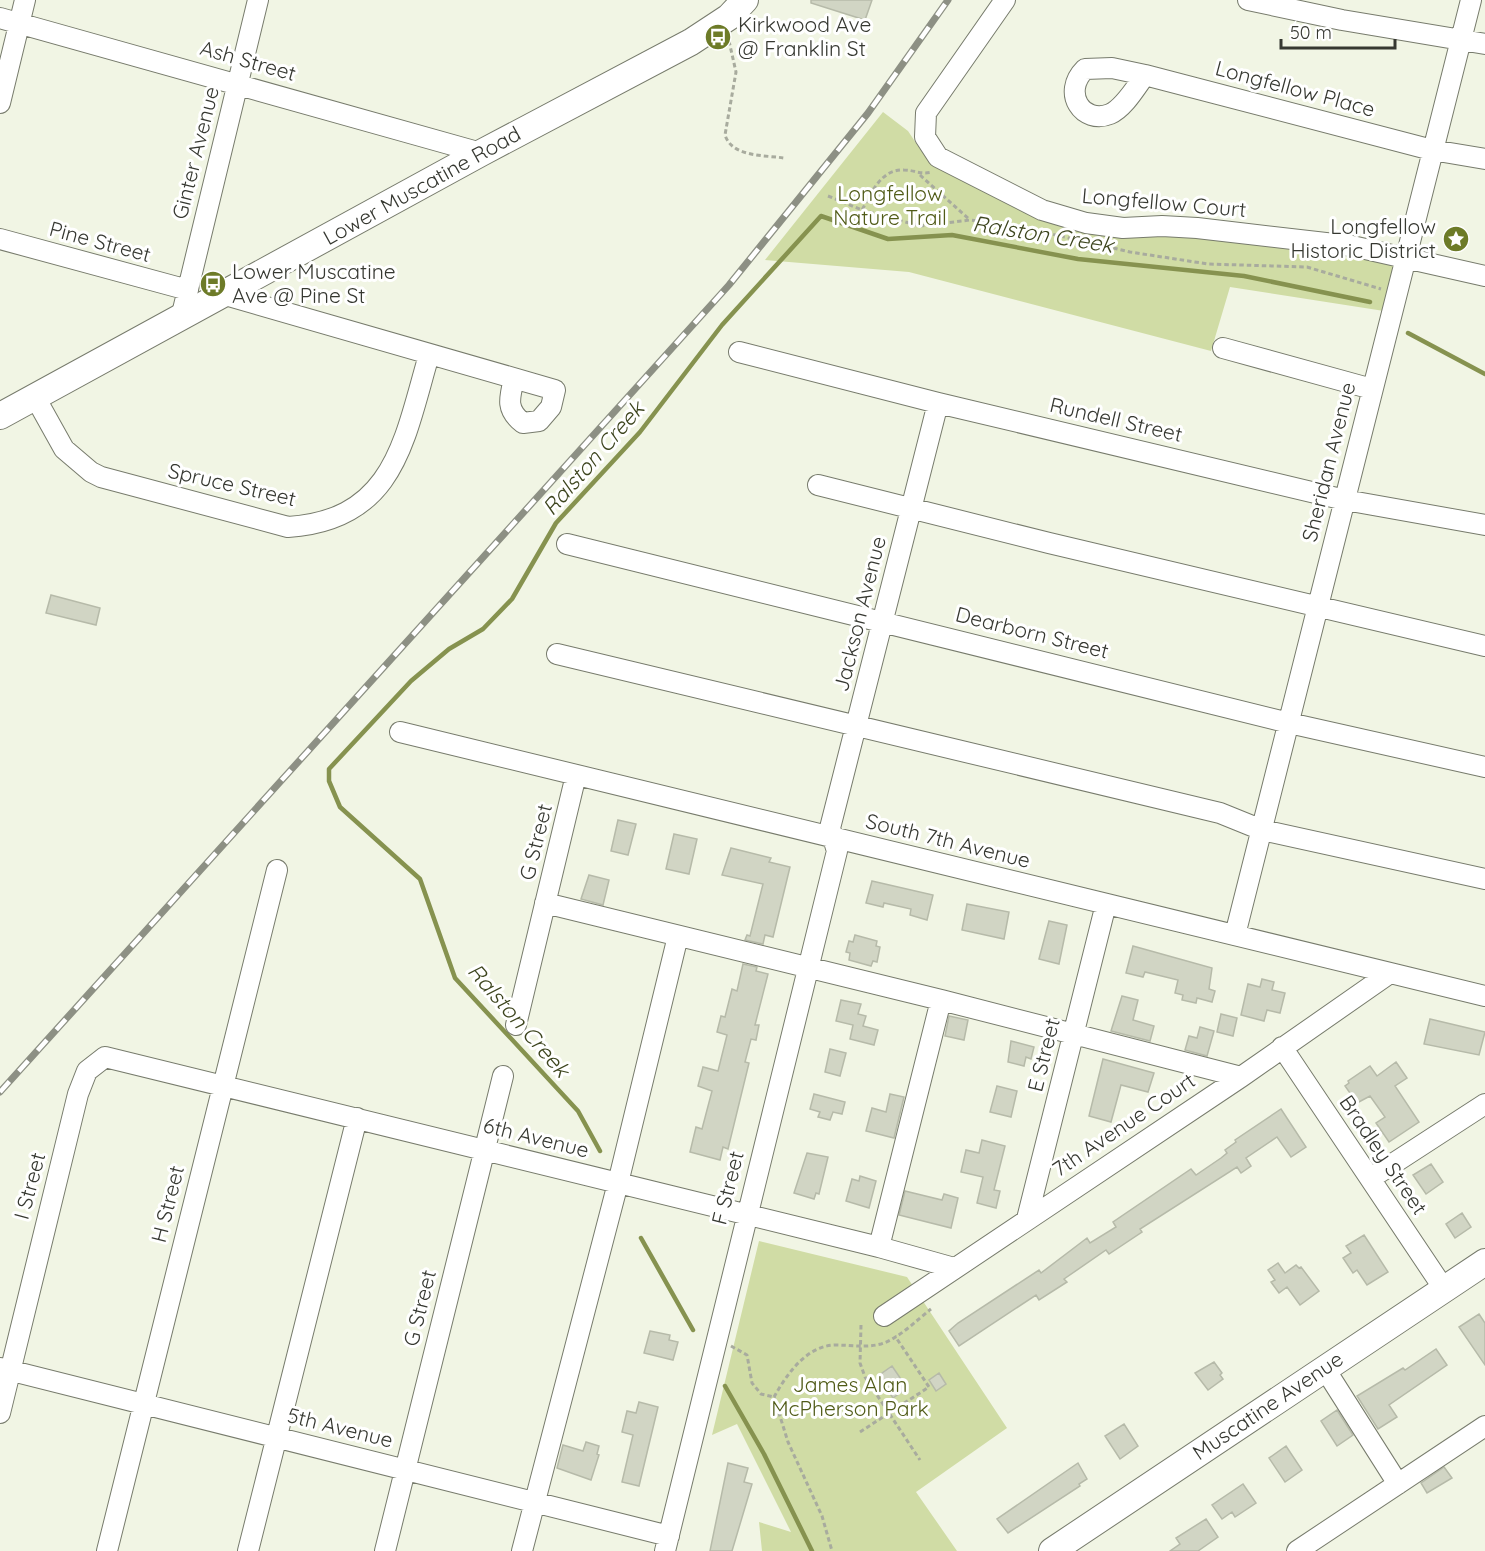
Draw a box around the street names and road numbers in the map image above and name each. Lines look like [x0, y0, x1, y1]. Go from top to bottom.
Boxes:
street label: Ash Street [197, 34, 299, 86]
street label: Longfellow Place [1213, 54, 1378, 122]
street label: Ginter Avenue [166, 84, 224, 222]
street label: Lower Muscatine Road [318, 120, 525, 250]
street label: Longfellow Court [1081, 182, 1247, 222]
street label: Pine Street [47, 215, 154, 267]
street label: Sheridan Avenue [1296, 379, 1360, 544]
street label: Rundell Street [1047, 391, 1185, 447]
street label: Spruce Street [166, 457, 299, 511]
street label: Jackson Avenue [827, 533, 891, 694]
street label: Dearborn Street [953, 600, 1111, 664]
street label: G Street [513, 801, 557, 883]
street label: South 7th Avenue [863, 807, 1033, 873]
street label: E Street [1021, 1015, 1065, 1094]
street label: 7th Avenue Court [1047, 1067, 1200, 1182]
street label: Bradley Street [1334, 1090, 1433, 1219]
street label: 6th Avenue [481, 1111, 592, 1163]
street label: F Street [705, 1148, 749, 1227]
street label: I Street [8, 1149, 50, 1222]
street label: H Street [145, 1163, 189, 1245]
street label: G Street [397, 1267, 441, 1349]
street label: Muscatine Avenue [1187, 1345, 1348, 1465]
street label: 5th Avenue [285, 1401, 396, 1453]

